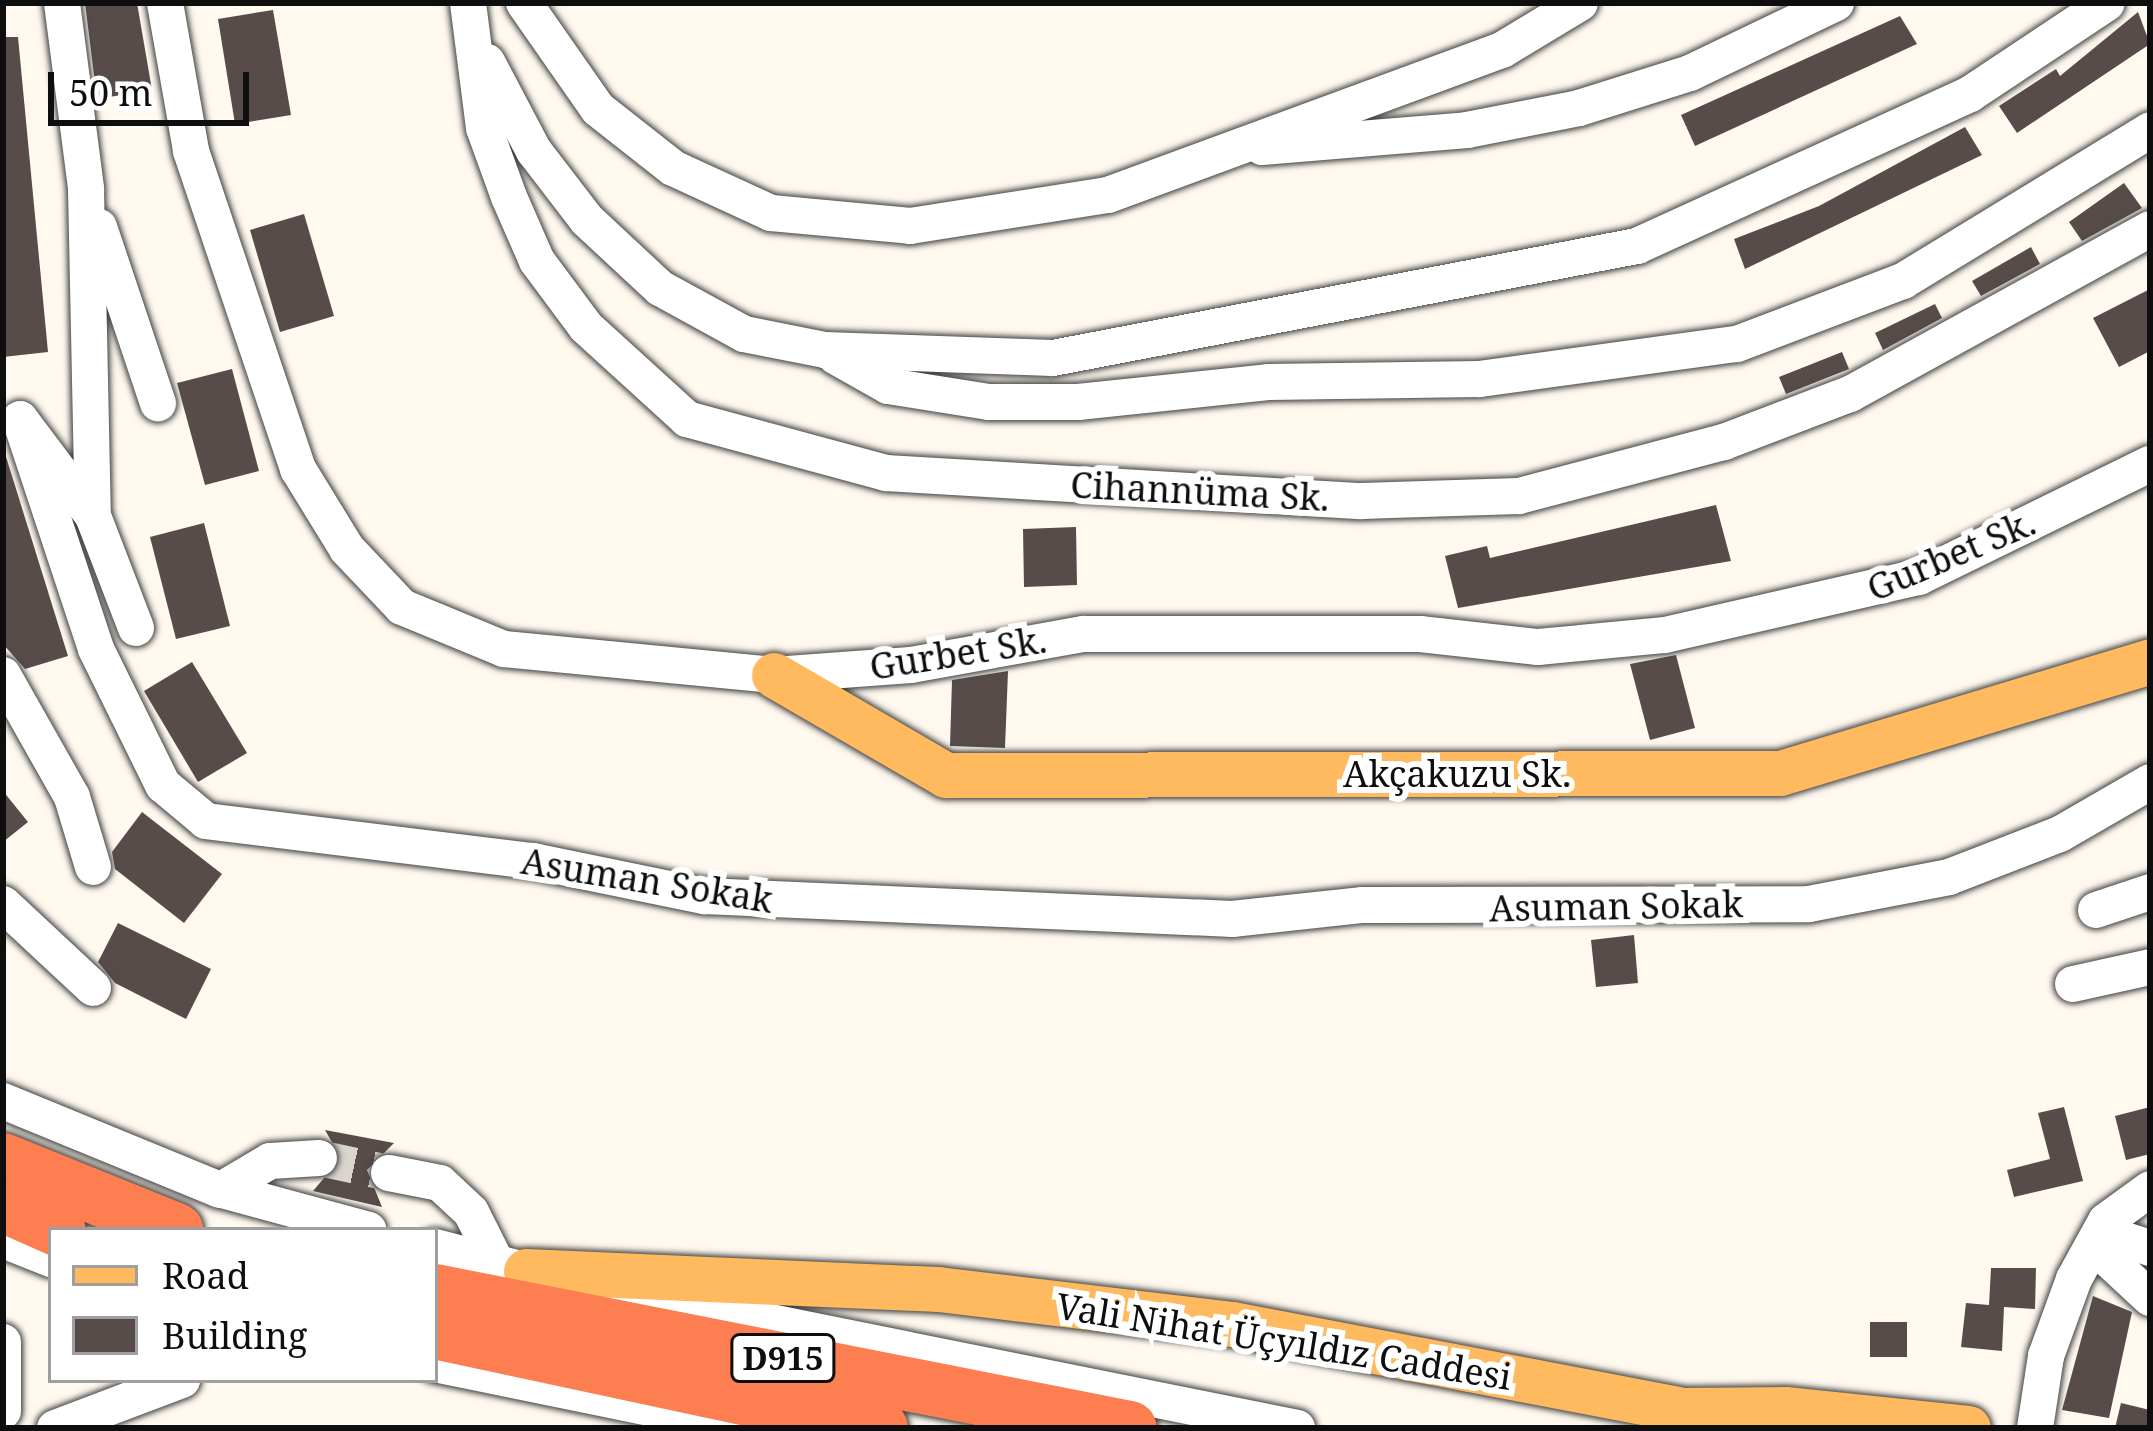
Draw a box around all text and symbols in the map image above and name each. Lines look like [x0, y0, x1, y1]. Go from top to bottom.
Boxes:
scale bar [54, 48, 255, 122]
text: 50 m [69, 68, 153, 117]
street label: Cihannüma Sk. [1069, 463, 1331, 519]
street label: Gurbet Sk. [1860, 500, 2042, 610]
street label: Gurbet Sk. [866, 618, 1050, 688]
street label: Akçakuzu Sk. [1343, 752, 1571, 796]
street label: Asuman Sokak [518, 839, 776, 921]
street label: Asuman Sokak [1489, 882, 1743, 930]
legend [48, 1227, 438, 1383]
text: Road [162, 1251, 249, 1300]
street label: Vali Nihat Üçyıldız Caddesi [1053, 1284, 1515, 1398]
text: Building [162, 1311, 307, 1360]
road number: D915 [729, 1331, 837, 1385]

